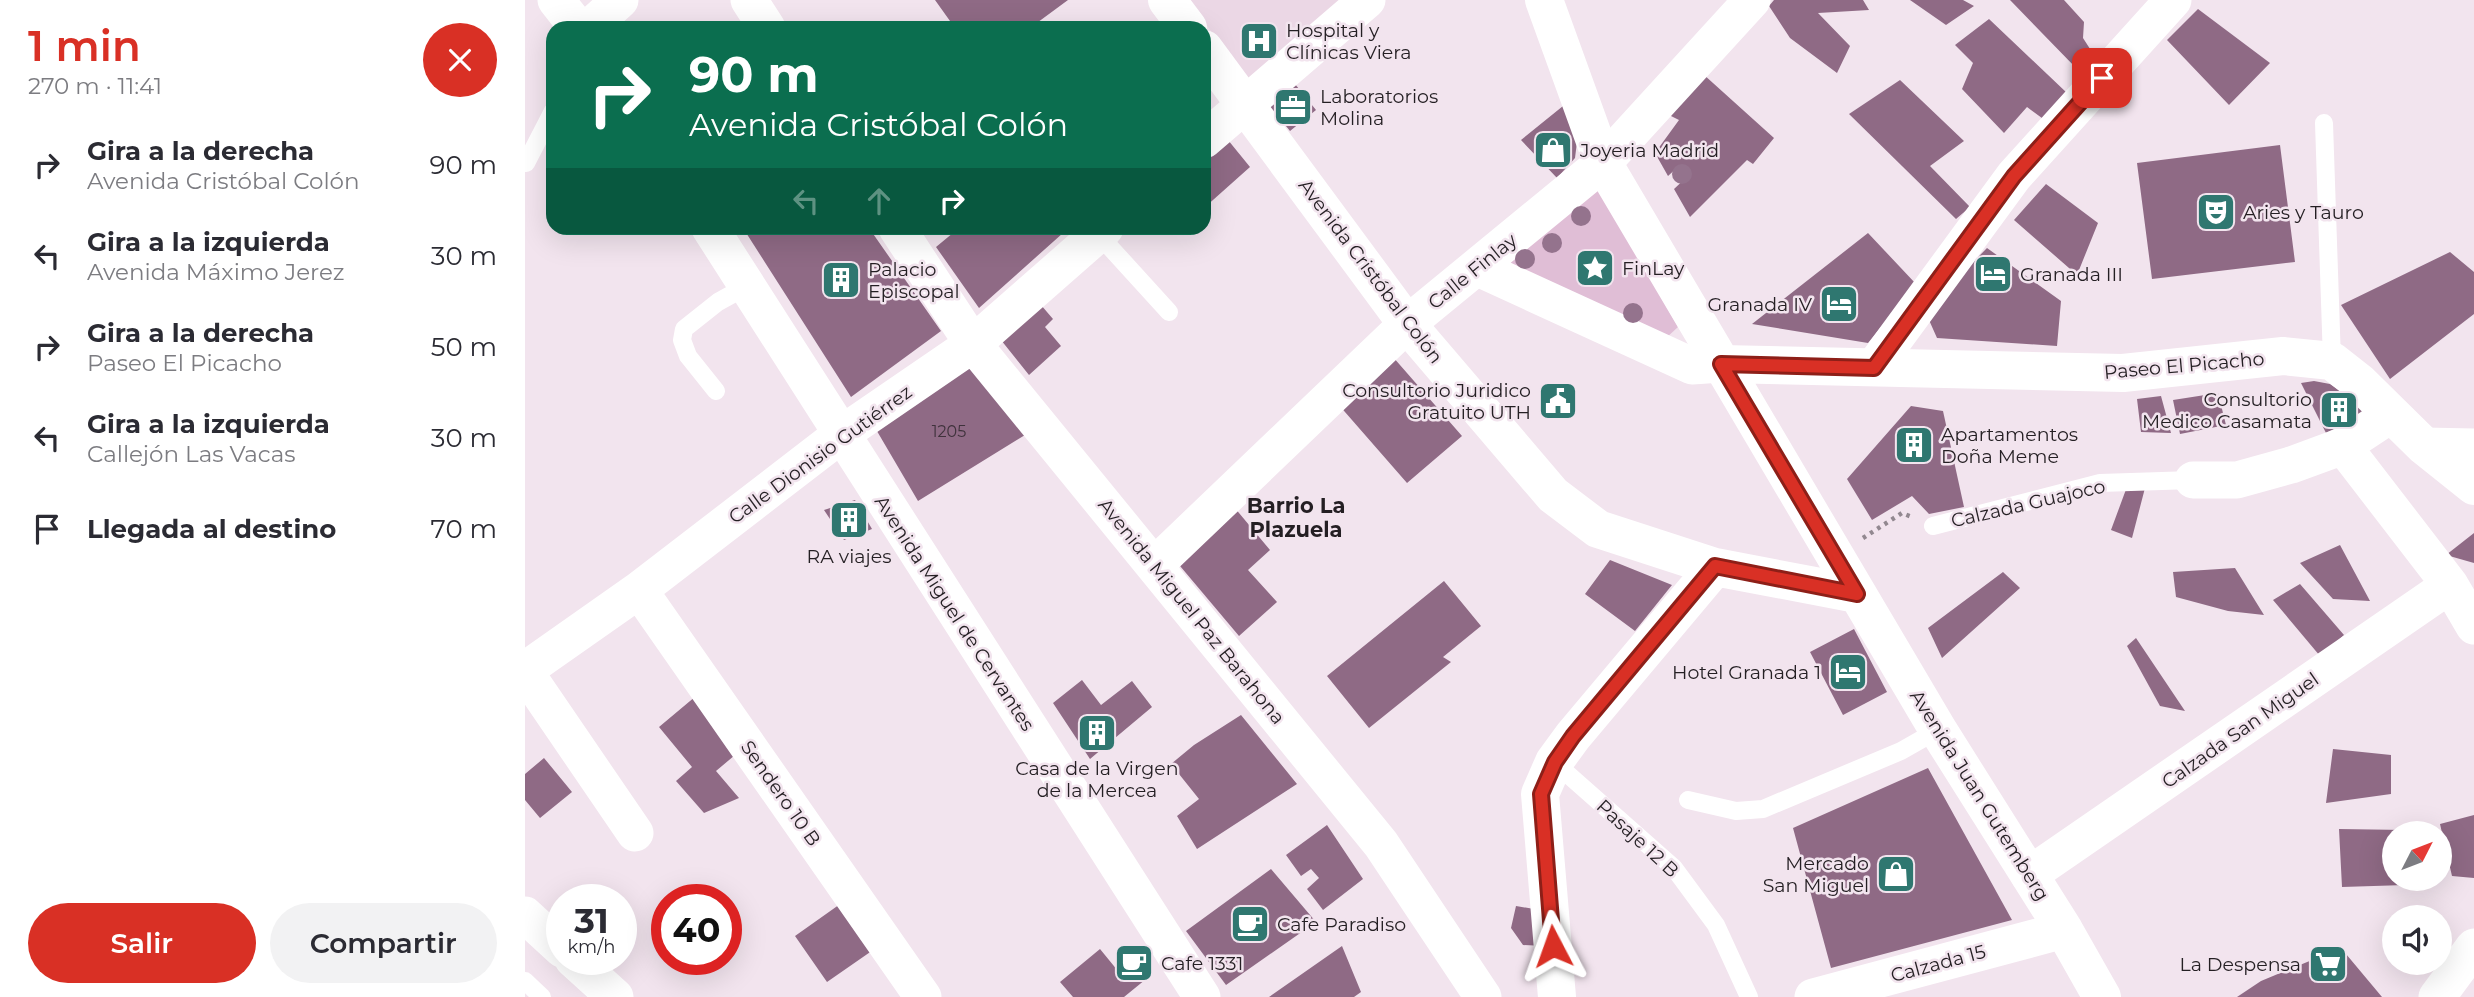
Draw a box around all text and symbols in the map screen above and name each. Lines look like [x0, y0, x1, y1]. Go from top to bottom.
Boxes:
place label: Hospital y Clínicas Viera [1286, 19, 1411, 64]
text: 1 min [28, 20, 141, 72]
hospital icon: Hospital y Clínicas Viera [1238, 20, 1280, 62]
button: close [423, 23, 497, 97]
text: 90 m [689, 45, 819, 104]
pin [2072, 48, 2132, 108]
icon: right [574, 49, 665, 140]
icon: arrive [2083, 59, 2121, 97]
text: 270 m · 11:41 [28, 72, 162, 100]
place label: Laboratorios Molina [1320, 85, 1438, 130]
office icon: Laboratorios Molina [1272, 86, 1314, 128]
text: Avenida Cristóbal Colón [689, 105, 1068, 144]
shop icon: Joyeria Madrid [1532, 129, 1574, 171]
text: Gira a la derecha [87, 135, 314, 167]
place label: Joyeria Madrid [1579, 139, 1719, 162]
icon: right [28, 146, 66, 184]
text: 90 m [430, 149, 497, 181]
text: Avenida Cristóbal Colón [87, 167, 360, 195]
street label: Avenida Cristóbal Colón [1294, 174, 1448, 368]
icon: left [787, 182, 825, 220]
icon: ahead [860, 182, 898, 220]
icon: right [933, 182, 971, 220]
theatre icon: Aries y Tauro [2195, 191, 2237, 233]
place label: Aries y Tauro [2243, 201, 2364, 224]
text: Gira a la izquierda [87, 226, 330, 258]
street label: Calle Finlay [1423, 228, 1522, 314]
icon: left [28, 237, 66, 275]
text: 30 m [431, 240, 497, 272]
place icon: FinLay [1574, 247, 1616, 289]
hotel icon: Granada III [1972, 253, 2014, 295]
place label: FinLay [1622, 257, 1685, 280]
text: Avenida Máximo Jerez [87, 258, 345, 286]
place label: Palacio Episcopal [868, 258, 960, 303]
building icon: Palacio Episcopal [820, 259, 862, 301]
place label: Granada III [2020, 263, 2123, 286]
hotel icon: Granada IV [1818, 283, 1860, 325]
place label: Granada IV [1707, 293, 1813, 316]
text: Gira a la derecha [87, 317, 314, 349]
icon: right [28, 328, 66, 366]
text: 50 m [431, 331, 497, 363]
street label: Paseo El Picacho [2103, 347, 2265, 384]
text: Paseo El Picacho [87, 349, 282, 377]
place label: Consultorio Juridico Gratuito UTH [1342, 379, 1531, 424]
street label: Calle Dionisio Gutiérrez [724, 380, 916, 529]
public building icon: Consultorio Juridico Gratuito UTH [1537, 380, 1579, 422]
place label: Consultorio Medico Casamata [2142, 388, 2312, 433]
building icon: Consultorio Medico Casamata [2318, 389, 2360, 431]
text: Gira a la izquierda [87, 408, 330, 440]
icon: left [28, 419, 66, 457]
text: 30 m [431, 422, 497, 454]
house number: 1205 [932, 422, 966, 441]
place label: Apartamentos Doña Meme [1941, 423, 2078, 468]
building icon: Apartamentos Doña Meme [1893, 424, 1935, 466]
text: Callejón Las Vacas [87, 440, 296, 468]
street label: Calzada Guajoco [1949, 475, 2108, 532]
street label: Avenida Miguel de Cervantes [870, 491, 1039, 735]
district label: Barrio La Plazuela [1247, 493, 1345, 542]
street label: Avenida Miguel Paz Barahona [1093, 494, 1290, 729]
building icon: RA viajes [828, 499, 870, 541]
icon: arrive [28, 510, 66, 548]
text: Llegada al destino [87, 513, 336, 545]
text: 70 m [431, 513, 497, 545]
place label: RA viajes [807, 545, 891, 568]
hotel icon: Hotel Granada 1 [1827, 651, 1869, 693]
place label: Hotel Granada 1 [1672, 661, 1821, 684]
street label: Calzada San Miguel [2158, 668, 2323, 793]
street label: Avenida Juan Gutemberg [1905, 686, 2054, 905]
building icon: Casa de la Virgen de la Mercea [1076, 712, 1118, 754]
street label: Sendero 10 B [736, 736, 825, 850]
place label: Casa de la Virgen de la Mercea [1015, 757, 1179, 802]
street label: Pasaje 12 B [1592, 795, 1683, 882]
north arrow [2382, 821, 2452, 891]
map controls [2382, 821, 2452, 975]
place label: Mercado San Miguel [1763, 852, 1869, 897]
shop icon: Mercado San Miguel [1875, 853, 1917, 895]
speed limit sign: 40 [651, 884, 742, 975]
text: 31 [574, 899, 609, 942]
button: Salir [28, 903, 256, 983]
button: Compartir [270, 903, 497, 983]
cafe icon: Cafe Paradiso [1229, 903, 1271, 945]
button: sound [2382, 905, 2452, 975]
position arrow [1516, 909, 1590, 983]
place label: Cafe Paradiso [1277, 913, 1406, 936]
text: km/h [567, 936, 616, 958]
street label: Calzada 15 [1888, 940, 1988, 987]
cafe icon: Cafe 1331 [1113, 942, 1155, 984]
supermarket icon: La Despensa [2307, 943, 2349, 985]
place label: Cafe 1331 [1161, 952, 1243, 975]
place label: La Despensa [2179, 953, 2301, 976]

